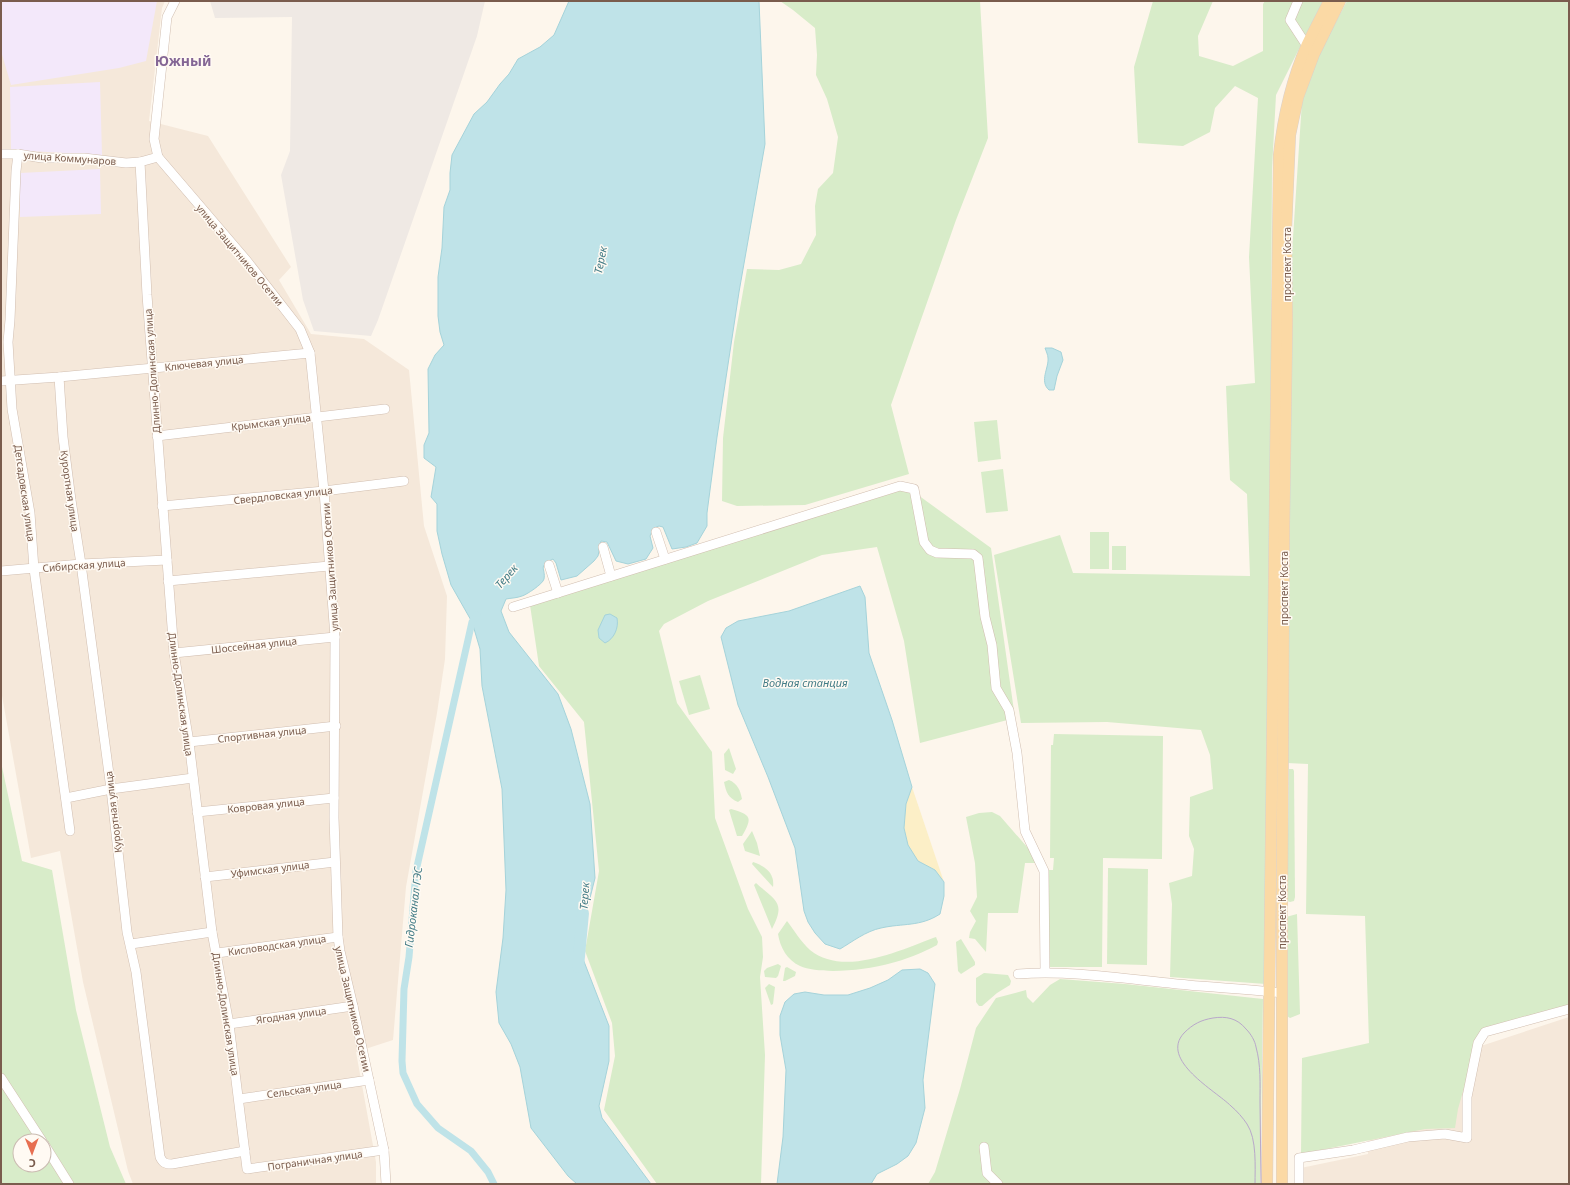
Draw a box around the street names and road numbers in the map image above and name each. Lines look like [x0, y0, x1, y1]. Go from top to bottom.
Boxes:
street label: улица Коммунаров [23, 148, 117, 168]
street label: улица Защитников Осетии [193, 201, 287, 309]
street label: проспект Коста [1280, 227, 1294, 301]
street label: Длинно-Долинская улица [141, 308, 163, 434]
street label: Ключевая улица [164, 352, 244, 374]
street label: Крымская улица [230, 410, 312, 434]
street label: Детсадовская улица [11, 444, 39, 542]
street label: Курортная улица [57, 449, 83, 533]
street label: Свердловская улица [233, 483, 333, 507]
street label: улица Защитников Осетии [319, 502, 341, 632]
street label: проспект Коста [1277, 551, 1291, 625]
street label: Сибирская улица [42, 555, 126, 575]
street label: Длинно-Долинская улица [165, 631, 197, 757]
street label: Шоссейная улица [210, 634, 298, 656]
street label: Спортивная улица [217, 722, 307, 746]
street label: Курортная улица [101, 770, 125, 854]
street label: Ковровая улица [227, 794, 305, 816]
street label: Уфимская улица [230, 857, 310, 881]
street label: проспект Коста [1275, 875, 1289, 949]
street label: Кисловодская улица [227, 931, 327, 959]
street label: улица Защитников Осетии [332, 945, 374, 1073]
street label: Длинно-Долинская улица [209, 951, 243, 1077]
street label: Ягодная улица [255, 1003, 327, 1027]
street label: Сельская улица [266, 1077, 342, 1101]
street label: Пограничная улица [267, 1146, 363, 1174]

